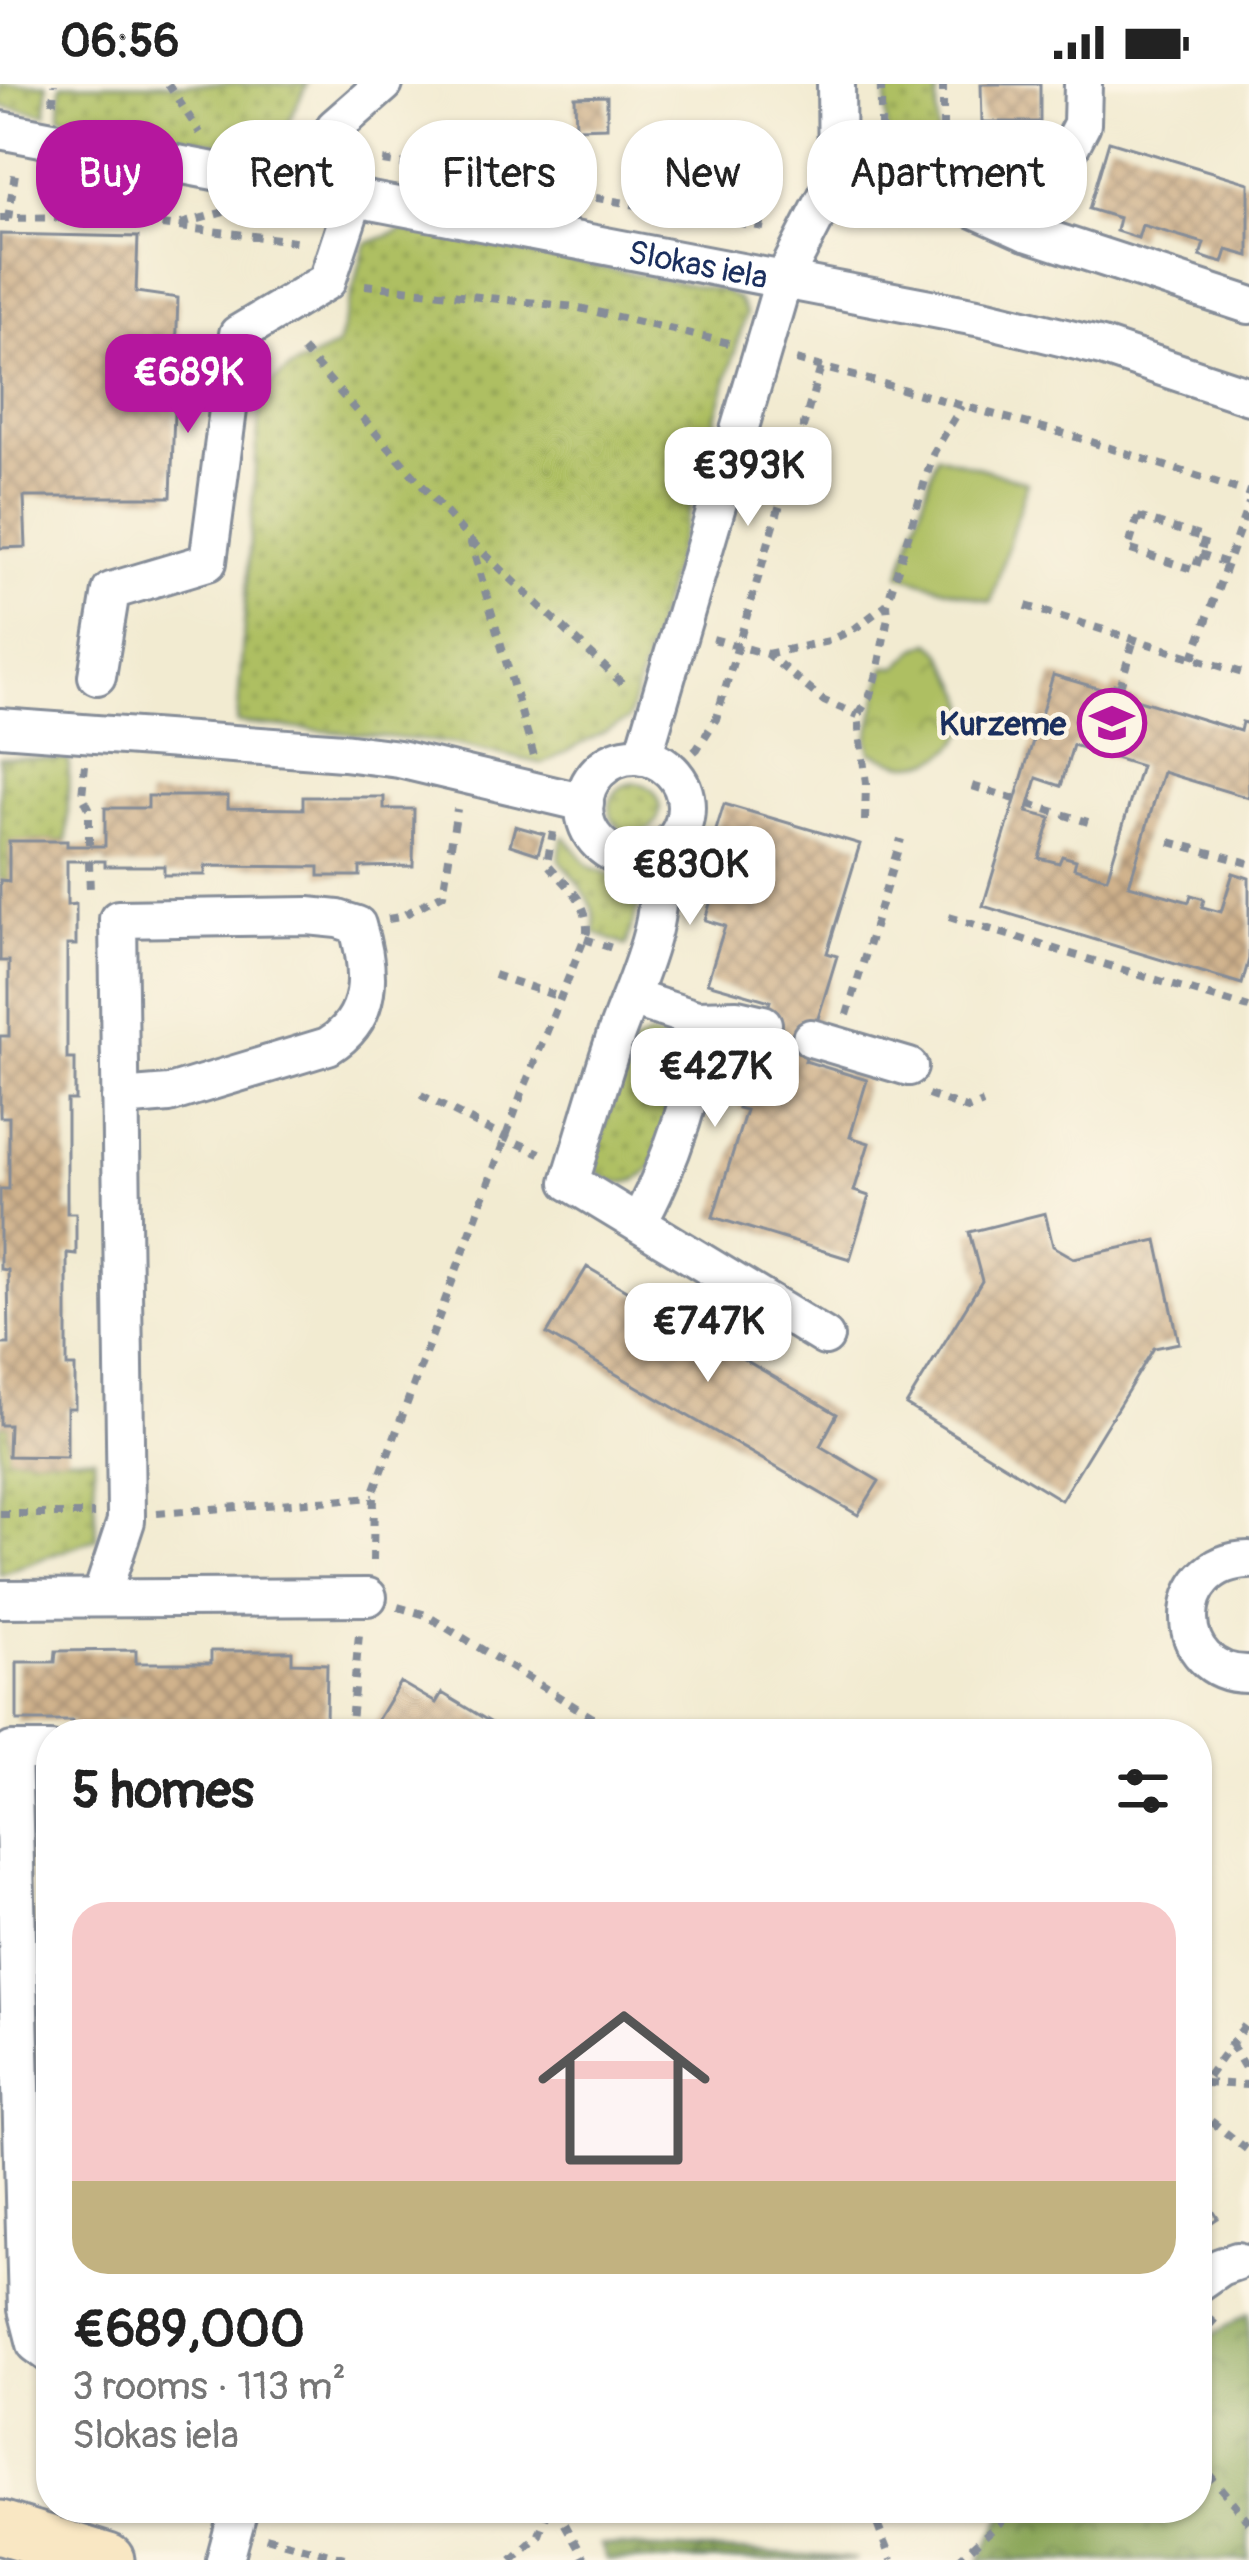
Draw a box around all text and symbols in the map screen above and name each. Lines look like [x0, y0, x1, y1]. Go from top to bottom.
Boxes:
text: 06:56 [60, 14, 180, 70]
chip: Buy [36, 120, 183, 228]
chip: Rent [207, 120, 375, 228]
chip: Filters [399, 120, 597, 228]
chip: New [621, 120, 783, 228]
chip: Apartment [807, 120, 1087, 228]
street label: Slokas iela [625, 232, 771, 299]
pin: €689K [104, 334, 272, 436]
text: €689K [132, 348, 244, 397]
pin: €393K [664, 427, 832, 529]
text: €393K [692, 441, 804, 490]
school or university icon: Kurzeme [1077, 688, 1147, 758]
place label: Kurzeme [939, 704, 1067, 745]
pin: €830K [606, 826, 774, 928]
text: €830K [631, 840, 749, 889]
pin: €427K [631, 1028, 799, 1130]
text: €427K [658, 1042, 772, 1091]
pin: €747K [624, 1283, 792, 1385]
text: €747K [651, 1297, 765, 1346]
icon: filters [1110, 1758, 1176, 1824]
text: 5 homes [72, 1759, 254, 1823]
icon: home [516, 1980, 732, 2196]
text: €689,000 [72, 2298, 305, 2362]
text: 3 rooms · 113 m² [72, 2362, 346, 2411]
text: Slokas iela [72, 2411, 239, 2460]

